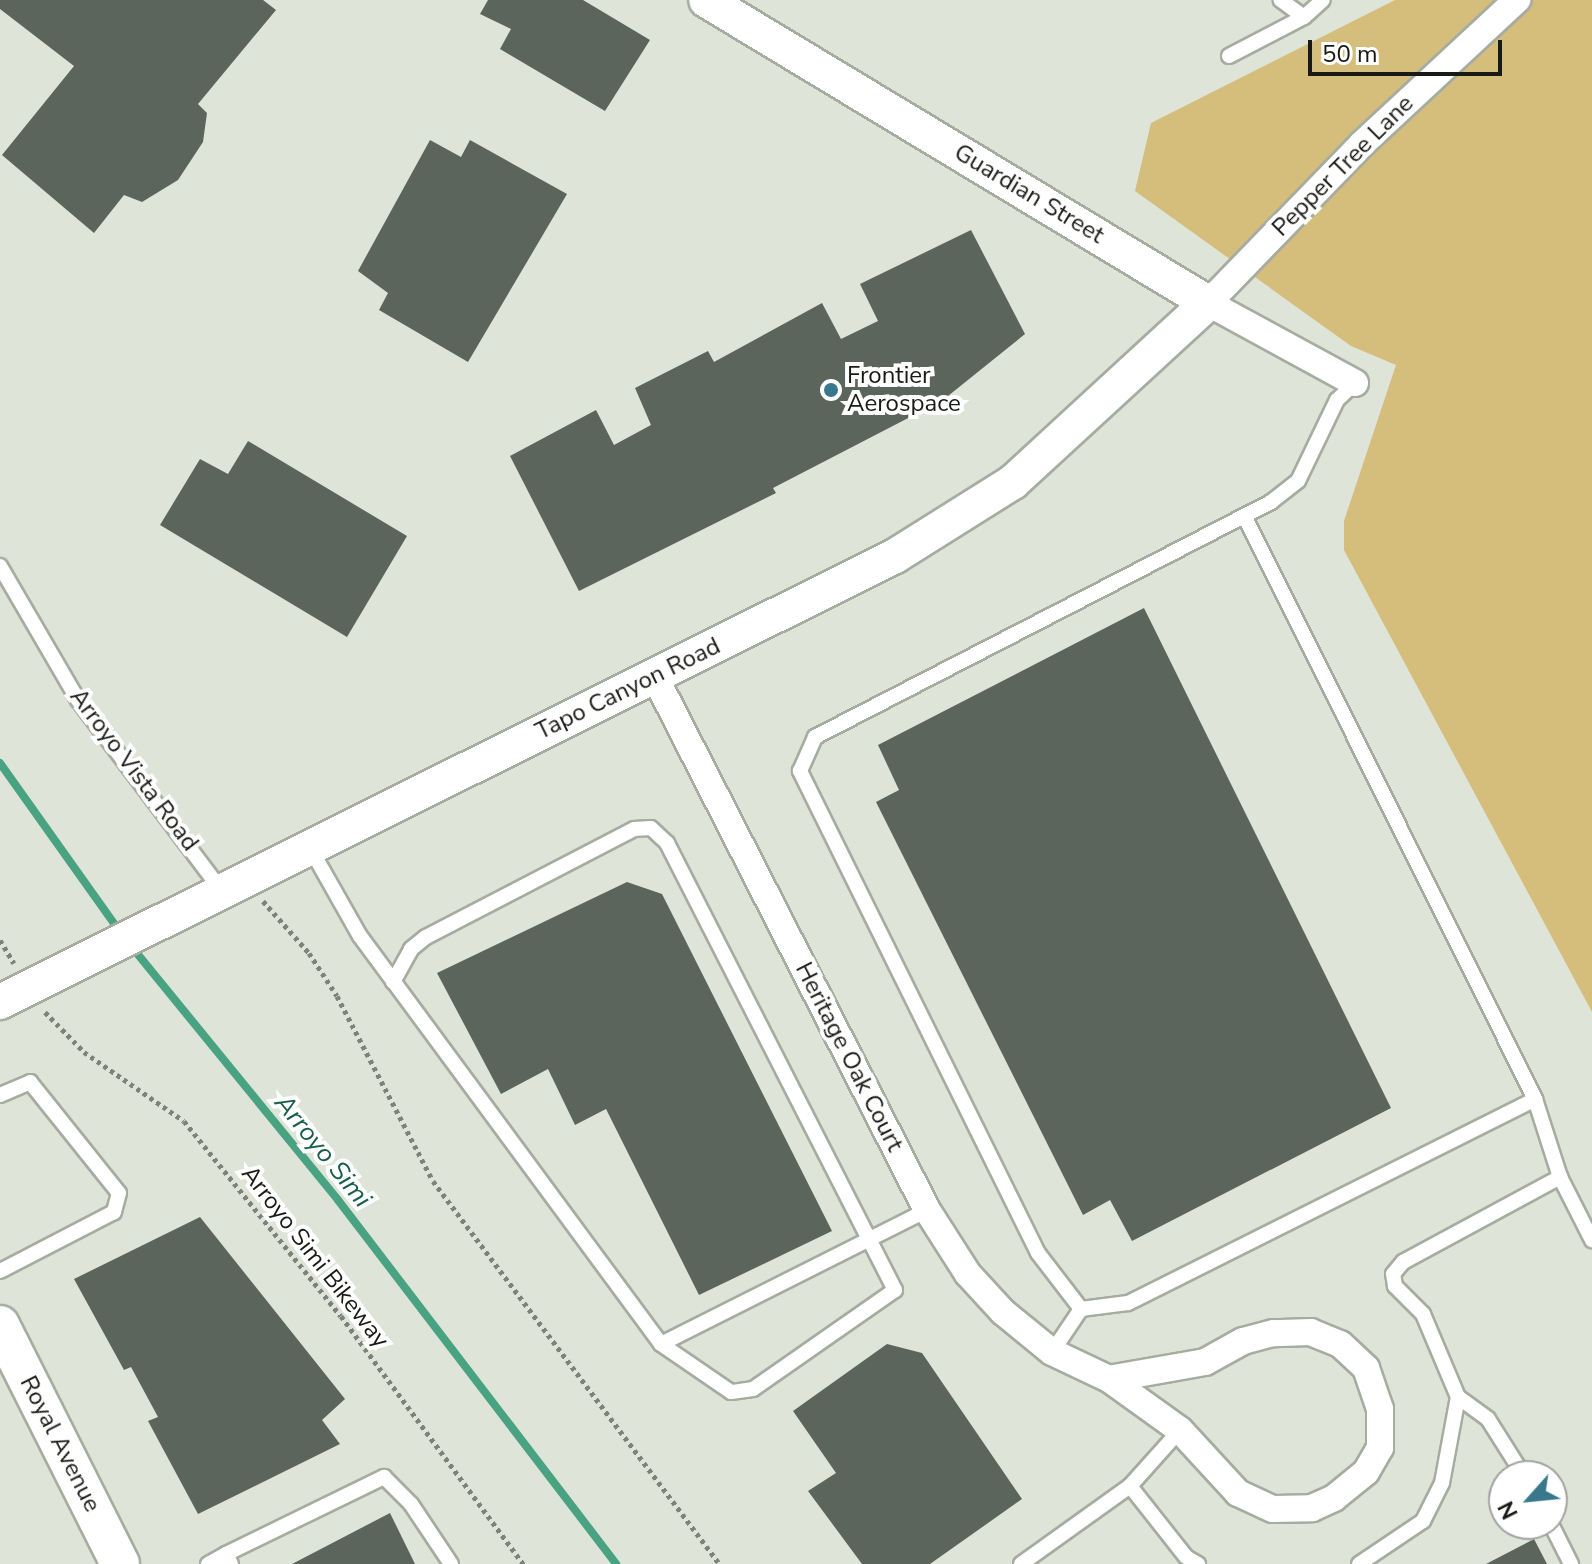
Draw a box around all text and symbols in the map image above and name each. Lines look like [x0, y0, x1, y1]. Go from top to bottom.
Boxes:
scale bar [1312, 24, 1506, 74]
text: 50 m [1322, 38, 1378, 70]
street label: Pepper Tree Lane [1266, 89, 1420, 243]
street label: Guardian Street [949, 138, 1109, 250]
place label: Frontier Aerospace [847, 362, 961, 418]
marker: Frontier Aerospace [822, 381, 840, 399]
street label: Tapo Canyon Road [531, 632, 725, 746]
street label: Arroyo Vista Road [64, 683, 204, 857]
street label: Heritage Oak Court [789, 958, 909, 1156]
water label: Arroyo Simi [268, 1088, 378, 1214]
street label: Arroyo Simi Bikeway [235, 1160, 395, 1354]
street label: Royal Avenue [13, 1371, 107, 1517]
north arrow [1488, 1460, 1568, 1540]
text: N [1491, 1496, 1526, 1524]

